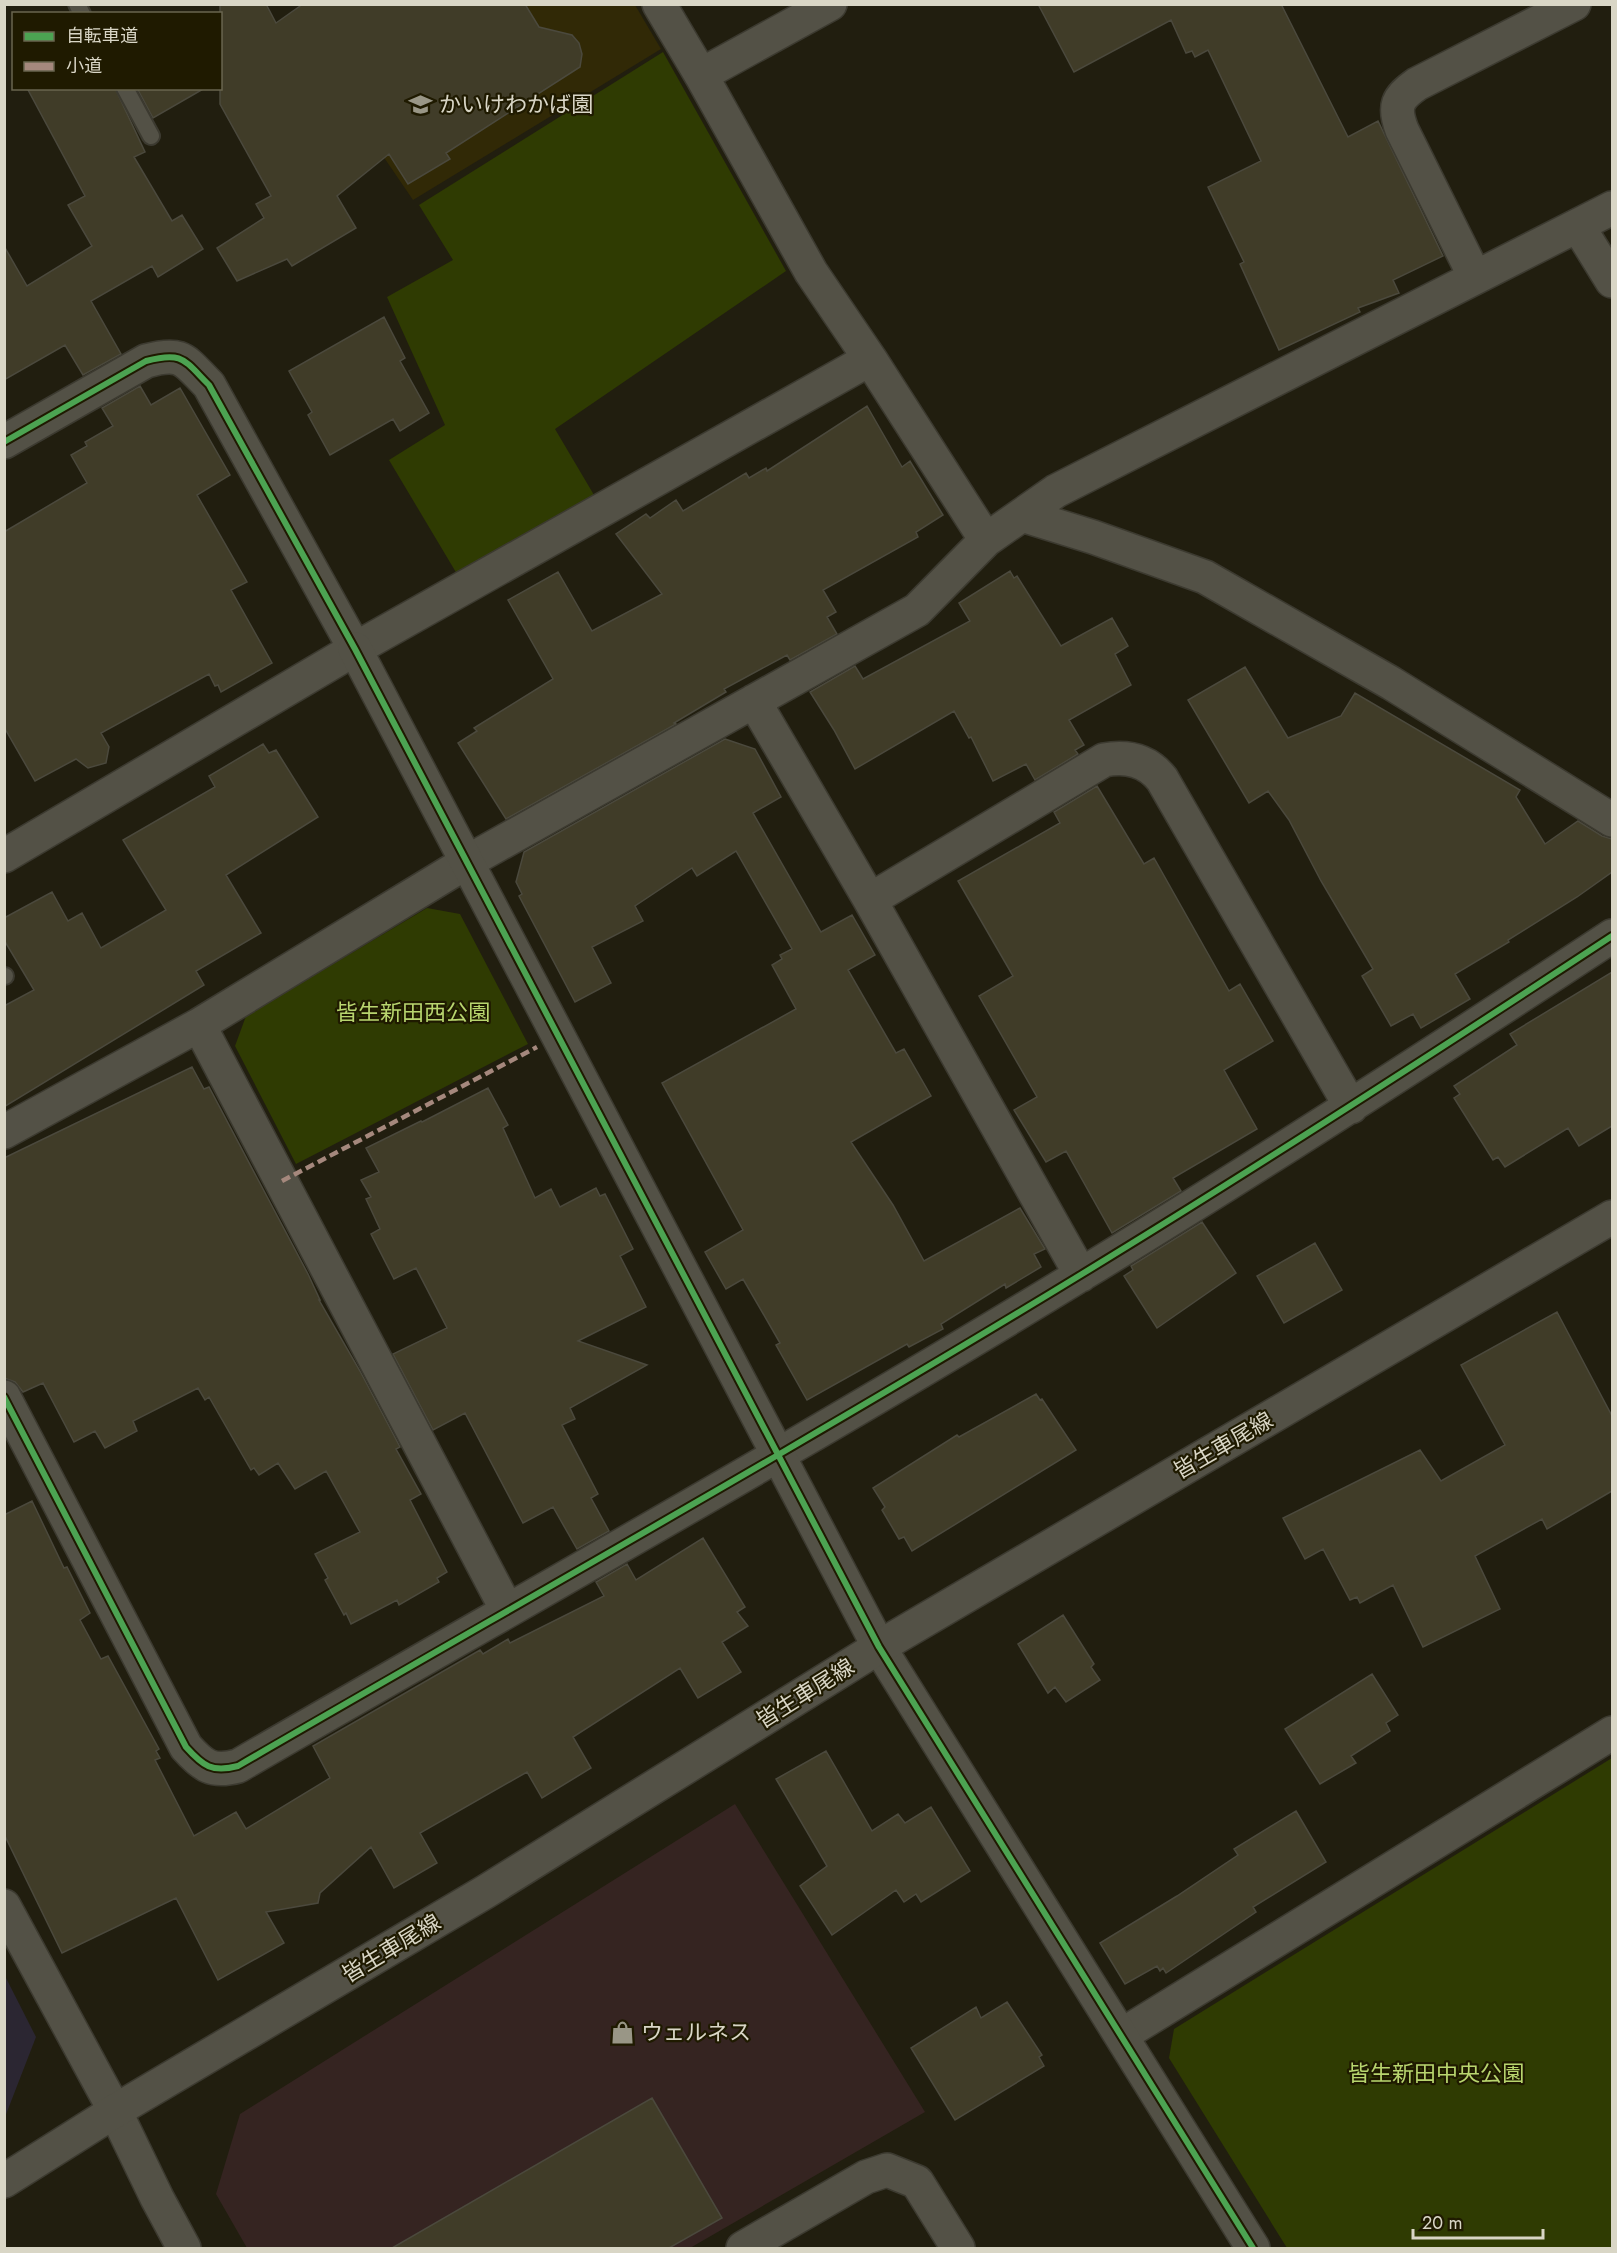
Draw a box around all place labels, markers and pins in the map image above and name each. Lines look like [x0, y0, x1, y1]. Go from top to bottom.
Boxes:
place label: かいけわかば園 [439, 88, 593, 120]
school or university icon: かいけわかば園 [408, 91, 434, 117]
place label: ウェルネス [641, 2016, 751, 2048]
shop icon: ウェルネス [610, 2019, 636, 2045]

